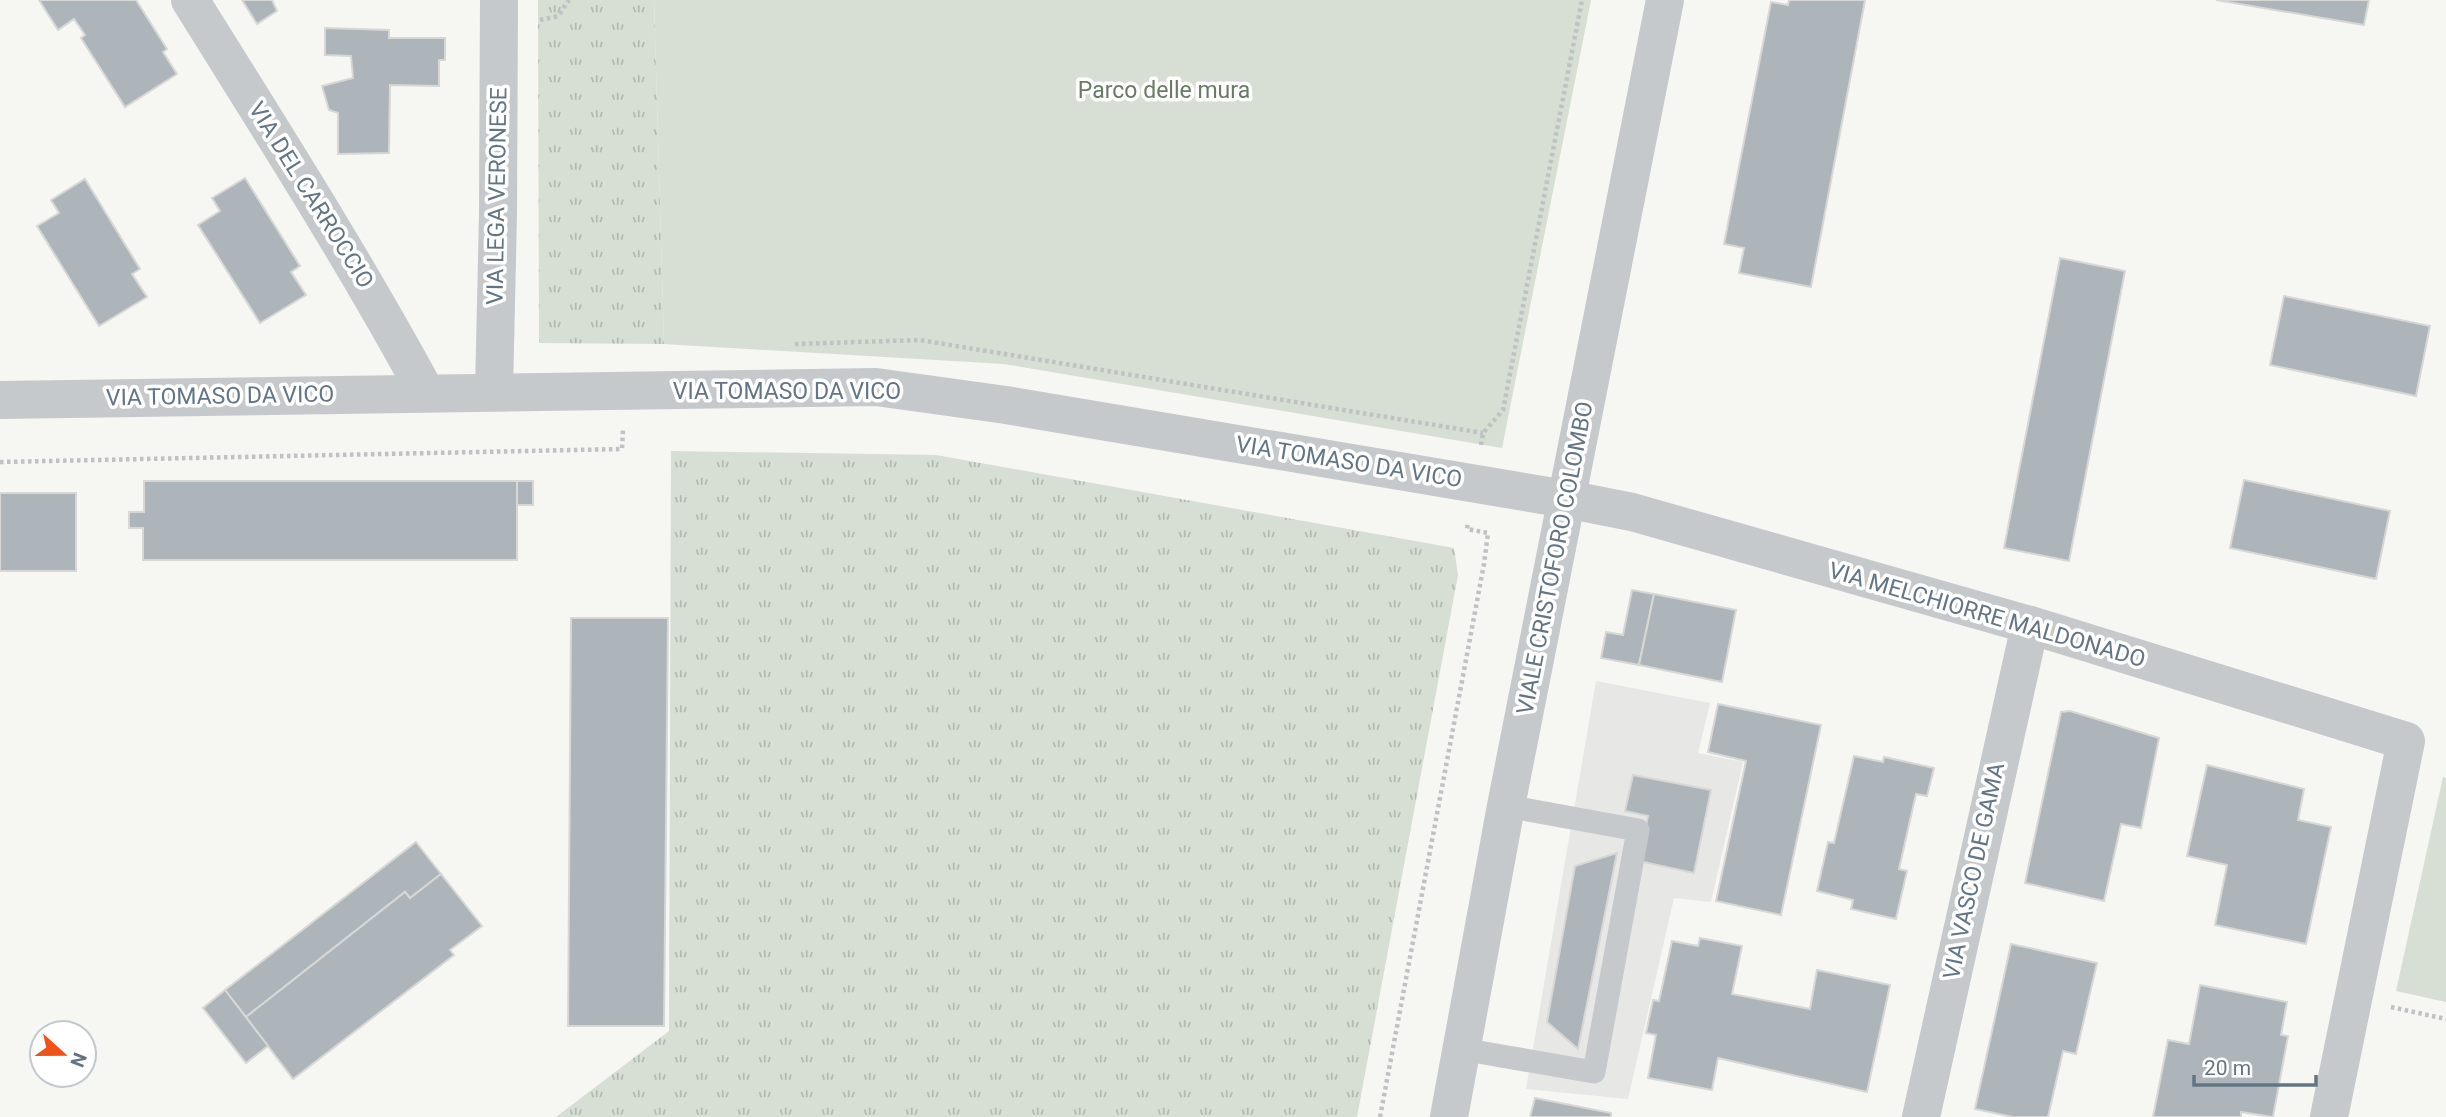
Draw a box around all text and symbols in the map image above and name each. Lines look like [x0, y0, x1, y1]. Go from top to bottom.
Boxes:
park label: Parco delle mura [1078, 77, 1250, 104]
street label: VIA LEGA VERONESE [482, 87, 512, 305]
street label: VIA DEL CARROCCIO [243, 97, 379, 293]
street label: VIA TOMASO DA VICO [673, 378, 901, 405]
street label: VIA TOMASO DA VICO [106, 381, 334, 411]
street label: VIALE CRISTOFORO COLOMBO [1511, 399, 1599, 717]
street label: VIA TOMASO DA VICO [1234, 431, 1464, 493]
street label: VIA MELCHIORRE MALDONADO [1825, 557, 2149, 673]
street label: VIA VASCO DE GAMA [1938, 760, 2010, 982]
north arrow [28, 1019, 98, 1089]
scale bar [2194, 1044, 2316, 1088]
text: N [65, 1050, 92, 1070]
text: 20 m [2204, 1056, 2251, 1080]

